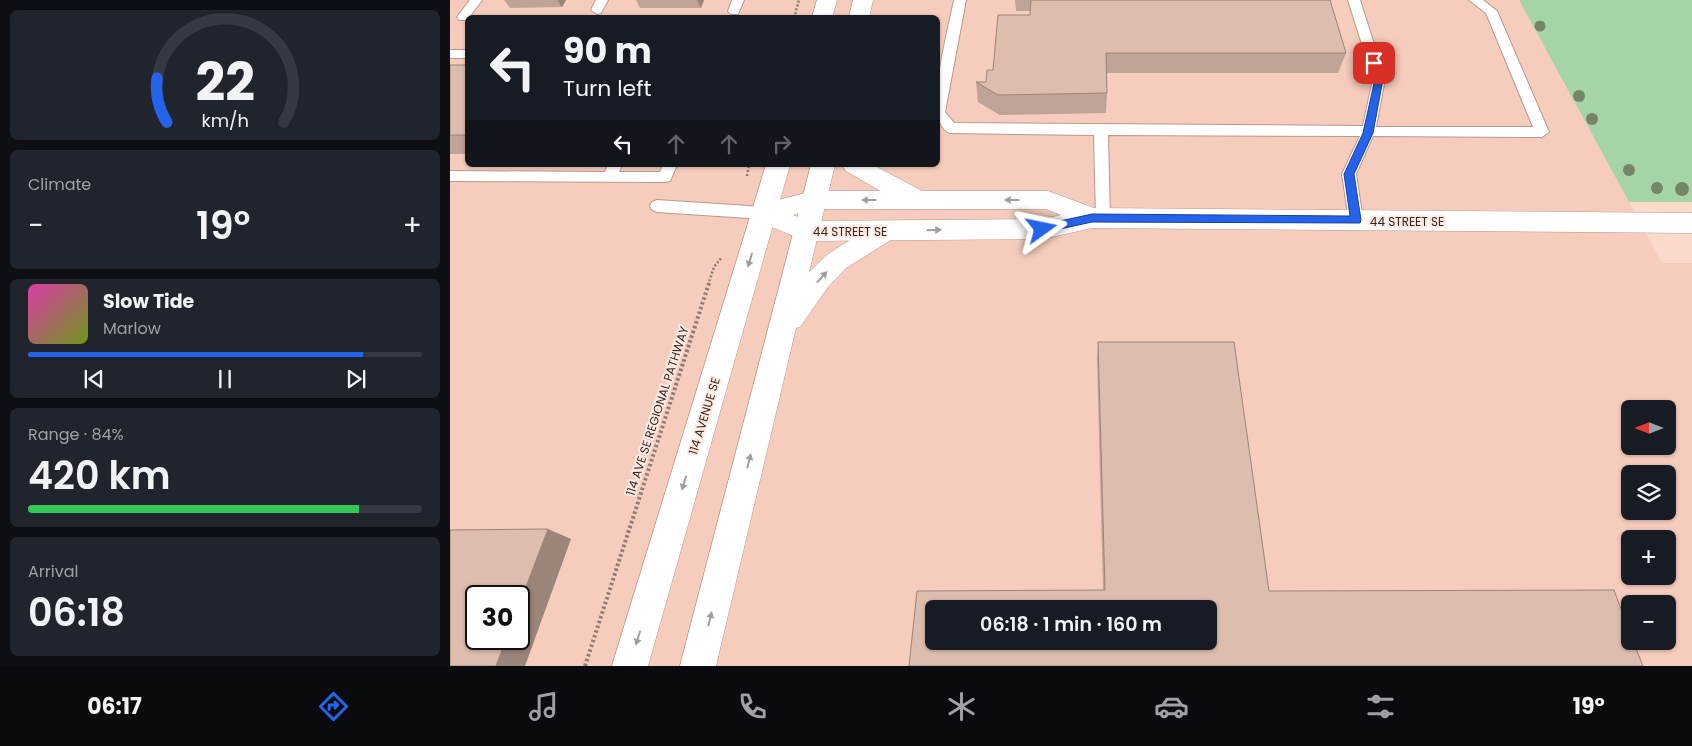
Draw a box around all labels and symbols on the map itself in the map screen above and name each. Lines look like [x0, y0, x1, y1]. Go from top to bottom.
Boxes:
pin [1353, 42, 1395, 84]
one-way arrow [860, 196, 876, 204]
one-way arrow [1004, 196, 1020, 204]
position arrow [1015, 202, 1067, 254]
street label: 44 STREET SE [1370, 213, 1444, 230]
street label: 44 STREET SE [813, 223, 887, 240]
one-way arrow [926, 226, 942, 234]
one-way arrow [746, 252, 754, 267]
one-way arrow [816, 271, 828, 283]
street label: 114 AVE SE REGIONAL PATHWAY [622, 324, 692, 498]
street label: 114 AVENUE SE [684, 375, 724, 457]
north arrow [1621, 400, 1676, 455]
one-way arrow [746, 454, 754, 469]
one-way arrow [680, 475, 688, 490]
speed limit sign: 30 [465, 585, 530, 650]
one-way arrow [706, 611, 714, 626]
one-way arrow [633, 631, 641, 646]

